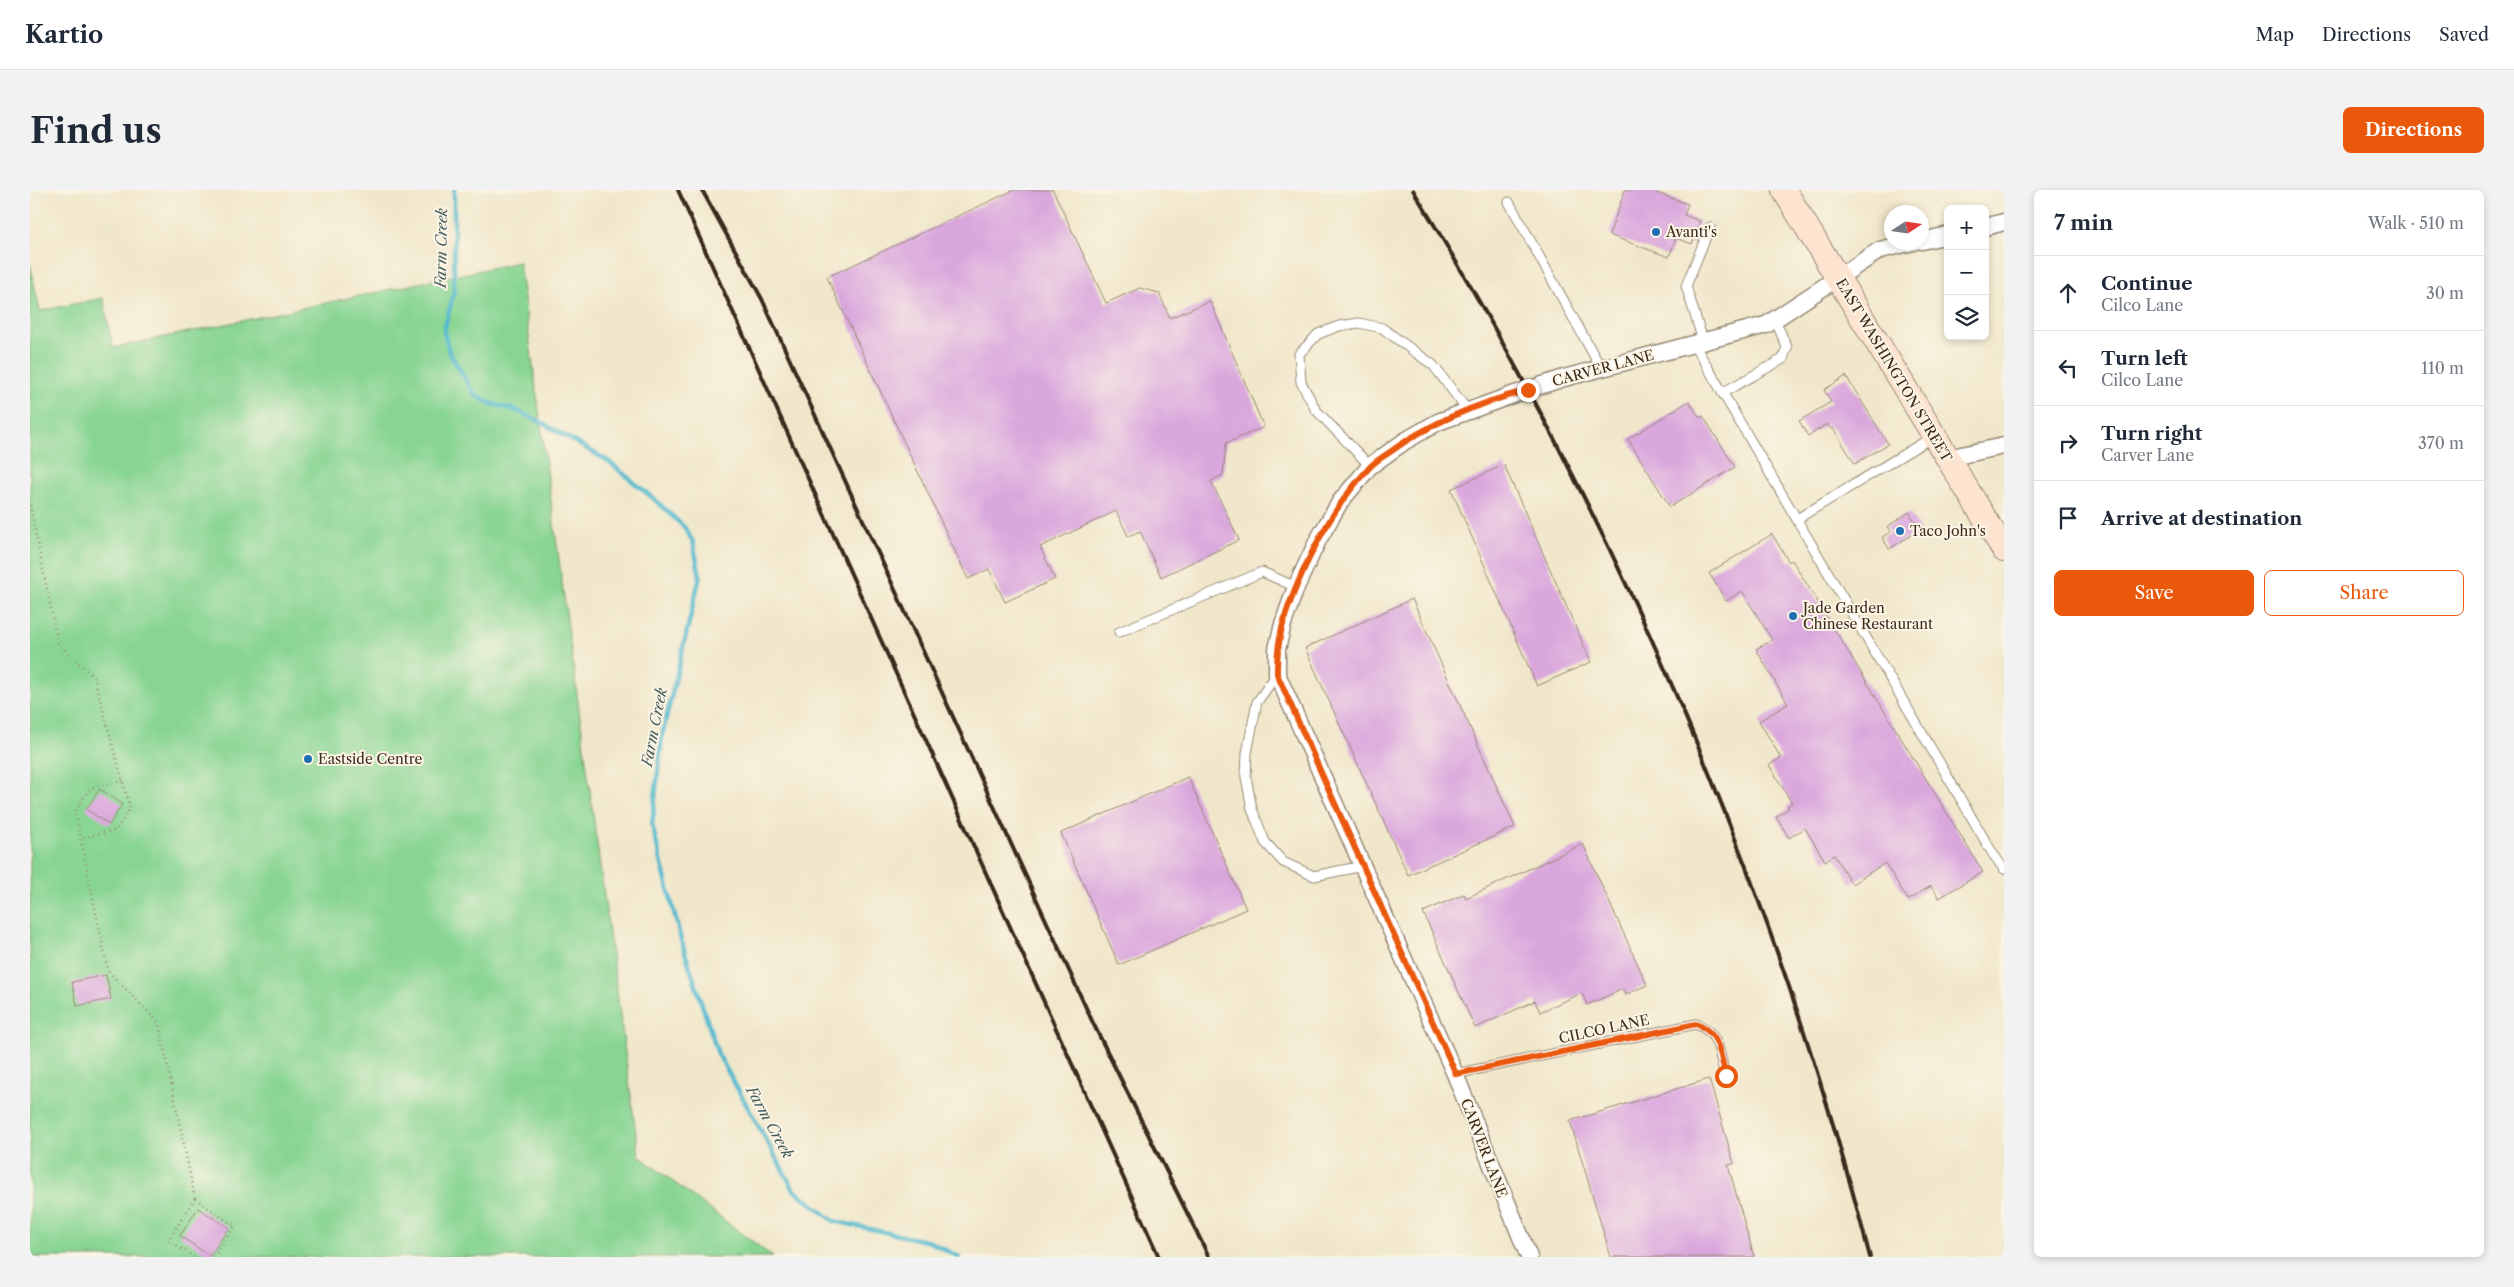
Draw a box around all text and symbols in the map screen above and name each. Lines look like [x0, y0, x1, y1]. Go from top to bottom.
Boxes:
text: Kartio [25, 20, 103, 49]
text: Map [2255, 24, 2294, 46]
text: Directions [2322, 24, 2411, 46]
text: Saved [2439, 24, 2489, 46]
button: Directions [2343, 107, 2484, 153]
text: Find us [30, 109, 162, 152]
north arrow [1884, 205, 1929, 250]
map controls [1944, 205, 1989, 340]
button: + [1944, 205, 1989, 250]
water label: Farm Creek [431, 208, 451, 289]
text: 7 min [2054, 210, 2113, 235]
text: Walk · 510 m [2368, 213, 2464, 233]
place label: Avanti's [1665, 223, 1717, 241]
marker: Avanti's [1650, 226, 1662, 238]
button: − [1944, 250, 1989, 295]
text: Continue [2101, 272, 2193, 295]
street label: EAST WASHINGTON STREET [1832, 275, 1956, 465]
icon: ahead [2054, 279, 2082, 307]
text: 30 m [2426, 283, 2464, 303]
button: layers [1944, 295, 1989, 340]
text: Cilco Lane [2101, 295, 2183, 315]
street label: CARVER LANE [1550, 346, 1656, 390]
text: Turn left [2101, 347, 2188, 370]
icon: left [2054, 354, 2082, 382]
text: 110 m [2421, 358, 2464, 378]
text: Cilco Lane [2101, 370, 2183, 390]
route end [1517, 379, 1540, 402]
text: Turn right [2101, 422, 2202, 445]
icon: right [2054, 429, 2082, 457]
text: 370 m [2418, 433, 2464, 453]
text: Carver Lane [2101, 445, 2194, 465]
icon: arrive [2054, 504, 2082, 532]
text: Arrive at destination [2101, 507, 2302, 530]
place label: Taco John's [1910, 522, 1986, 540]
marker: Taco John's [1894, 525, 1906, 537]
button: Save [2054, 570, 2254, 616]
button: Share [2264, 570, 2464, 616]
place label: Jade Garden Chinese Restaurant [1801, 599, 1933, 633]
marker: Jade Garden Chinese Restaurant [1787, 610, 1799, 622]
water label: Farm Creek [637, 686, 671, 769]
place label: Eastside Centre [318, 750, 423, 768]
marker: Eastside Centre [302, 753, 314, 765]
street label: CILCO LANE [1557, 1011, 1651, 1047]
route start [1715, 1065, 1738, 1088]
water label: Farm Creek [742, 1082, 798, 1162]
street label: CARVER LANE [1457, 1096, 1511, 1200]

